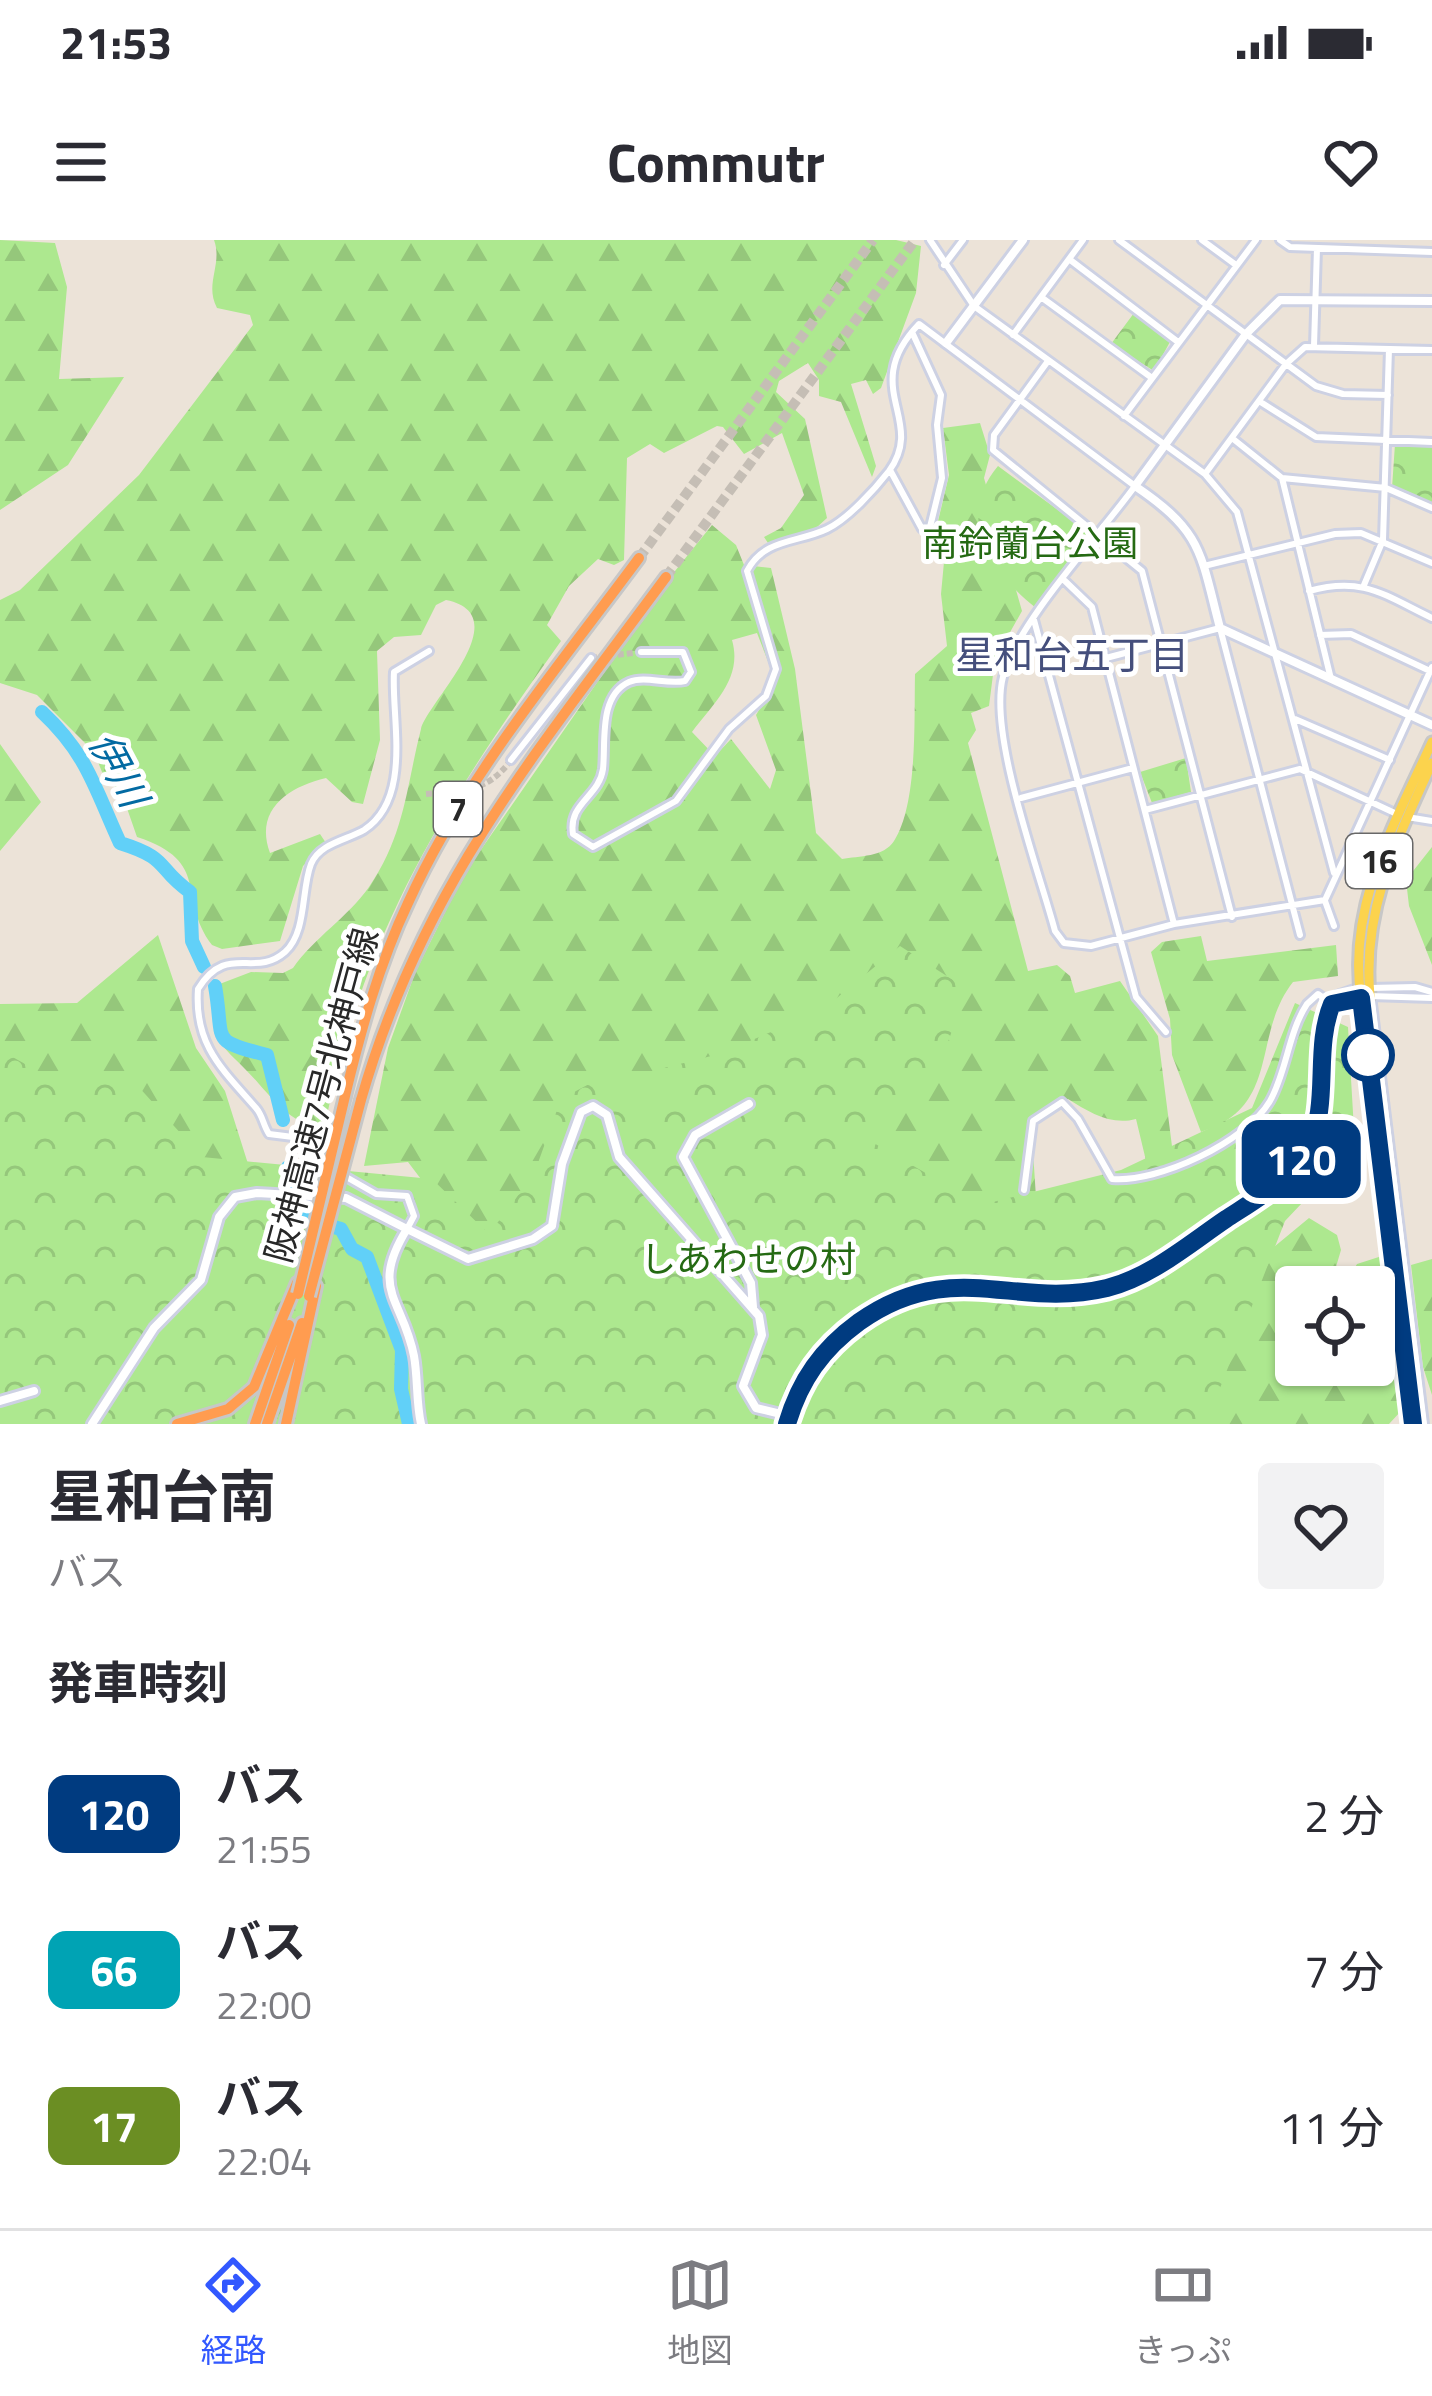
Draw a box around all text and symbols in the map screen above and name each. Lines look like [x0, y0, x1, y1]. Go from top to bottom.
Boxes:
text: 21:53 [60, 8, 172, 76]
text: Commutr [607, 121, 825, 203]
icon: menu [48, 129, 114, 195]
icon: heart [1318, 129, 1384, 195]
park label: 南鈴蘭台公園 [922, 515, 1138, 570]
district label: 星和台五丁目 [955, 625, 1189, 684]
water label: 伊川 [75, 721, 165, 821]
road number: 7 [434, 782, 482, 836]
road number: 16 [1346, 834, 1412, 888]
street label: 阪神高速7号北神戸線 [250, 922, 392, 1268]
unlabelled marker [1343, 1030, 1393, 1080]
line badge: 120 [1232, 1120, 1370, 1198]
text: 120 [1266, 1127, 1336, 1191]
park label: しあわせの村 [640, 1231, 856, 1286]
map controls [1275, 1266, 1395, 1386]
button: locate [1275, 1266, 1395, 1386]
text: 星和台南 [48, 1452, 276, 1539]
button: heart [1258, 1463, 1384, 1589]
text: バス [48, 1542, 126, 1601]
text: 発車時刻 [48, 1648, 228, 1716]
text: バス [216, 1751, 306, 1819]
text: 2 分 [1304, 1781, 1384, 1849]
text: 120 [79, 1782, 149, 1846]
text: 21:55 [216, 1819, 312, 1878]
text: バス [216, 1907, 306, 1975]
text: 7 分 [1304, 1937, 1384, 2005]
text: 66 [90, 1938, 138, 2002]
text: 22:00 [216, 1975, 312, 2034]
text: バス [216, 2063, 306, 2131]
text: 11 分 [1279, 2093, 1384, 2161]
text: 17 [90, 2094, 138, 2158]
text: 22:04 [216, 2131, 312, 2190]
tab: 経路 [200, 2252, 266, 2375]
tab: 地図 [667, 2252, 733, 2375]
tab: きっぷ [1134, 2252, 1232, 2375]

